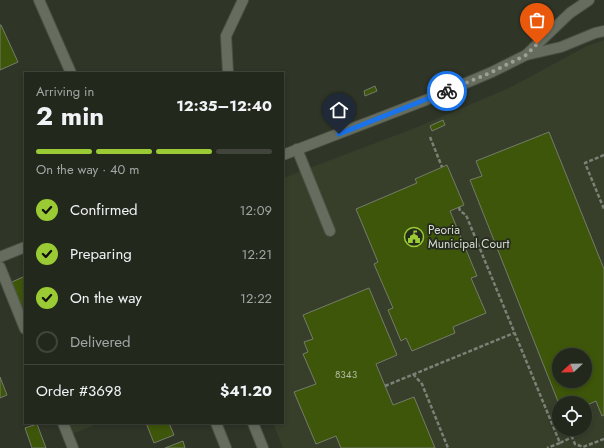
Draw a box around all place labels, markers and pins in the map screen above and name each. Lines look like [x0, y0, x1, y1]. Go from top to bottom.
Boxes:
pin [520, 3, 554, 44]
pin [322, 93, 356, 134]
place label: Peoria Municipal Court [428, 221, 509, 253]
public building icon: Peoria Municipal Court [403, 226, 425, 248]

